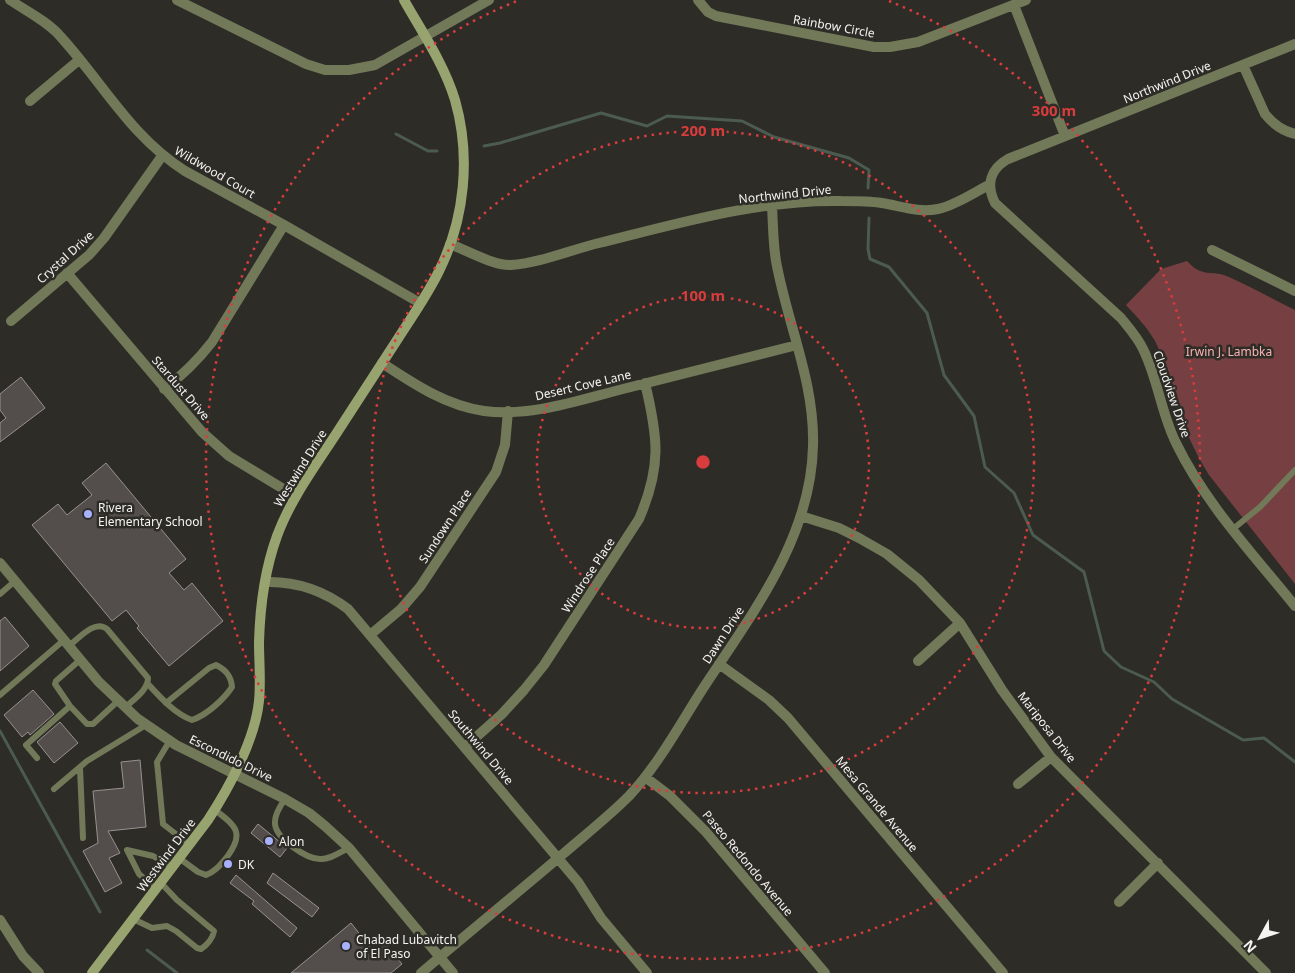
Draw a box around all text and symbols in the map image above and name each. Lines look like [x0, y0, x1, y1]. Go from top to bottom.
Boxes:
street label: Rainbow Circle [792, 10, 876, 42]
street label: Northwind Drive [1121, 57, 1214, 107]
text: 300 m [1032, 100, 1076, 120]
text: 200 m [681, 120, 725, 140]
street label: Wildwood Court [171, 142, 259, 202]
street label: Northwind Drive [738, 181, 832, 207]
street label: Crystal Drive [33, 227, 97, 287]
text: 100 m [681, 285, 725, 305]
park label: Irwin J. Lambka [1186, 343, 1272, 360]
street label: Cloudview Drive [1149, 348, 1195, 440]
street label: Stardust Drive [148, 352, 214, 424]
street label: Desert Cove Lane [533, 366, 633, 404]
street label: Westwind Drive [270, 426, 331, 510]
centre of rings [694, 453, 712, 471]
street label: Sundown Place [415, 485, 476, 566]
place label: Rivera Elementary School [98, 499, 203, 530]
marker: Rivera Elementary School [82, 508, 94, 520]
street label: Windrose Place [557, 534, 619, 616]
street label: Dawn Drive [698, 603, 748, 667]
street label: Mariposa Drive [1014, 688, 1080, 766]
street label: Southwind Drive [445, 706, 518, 788]
street label: Escondido Drive [186, 730, 276, 786]
street label: Mesa Grande Avenue [832, 752, 922, 856]
street label: Paseo Redondo Avenue [699, 807, 797, 920]
street label: Westwind Drive [133, 815, 199, 895]
place label: Alon [279, 833, 304, 850]
marker: Alon [263, 835, 275, 847]
place label: DK [238, 856, 255, 873]
marker: DK [222, 858, 234, 870]
north arrow [1235, 913, 1285, 963]
place label: Chabad Lubavitch of El Paso [356, 931, 457, 962]
text: N [1239, 936, 1261, 957]
marker: Chabad Lubavitch of El Paso [340, 940, 352, 952]

